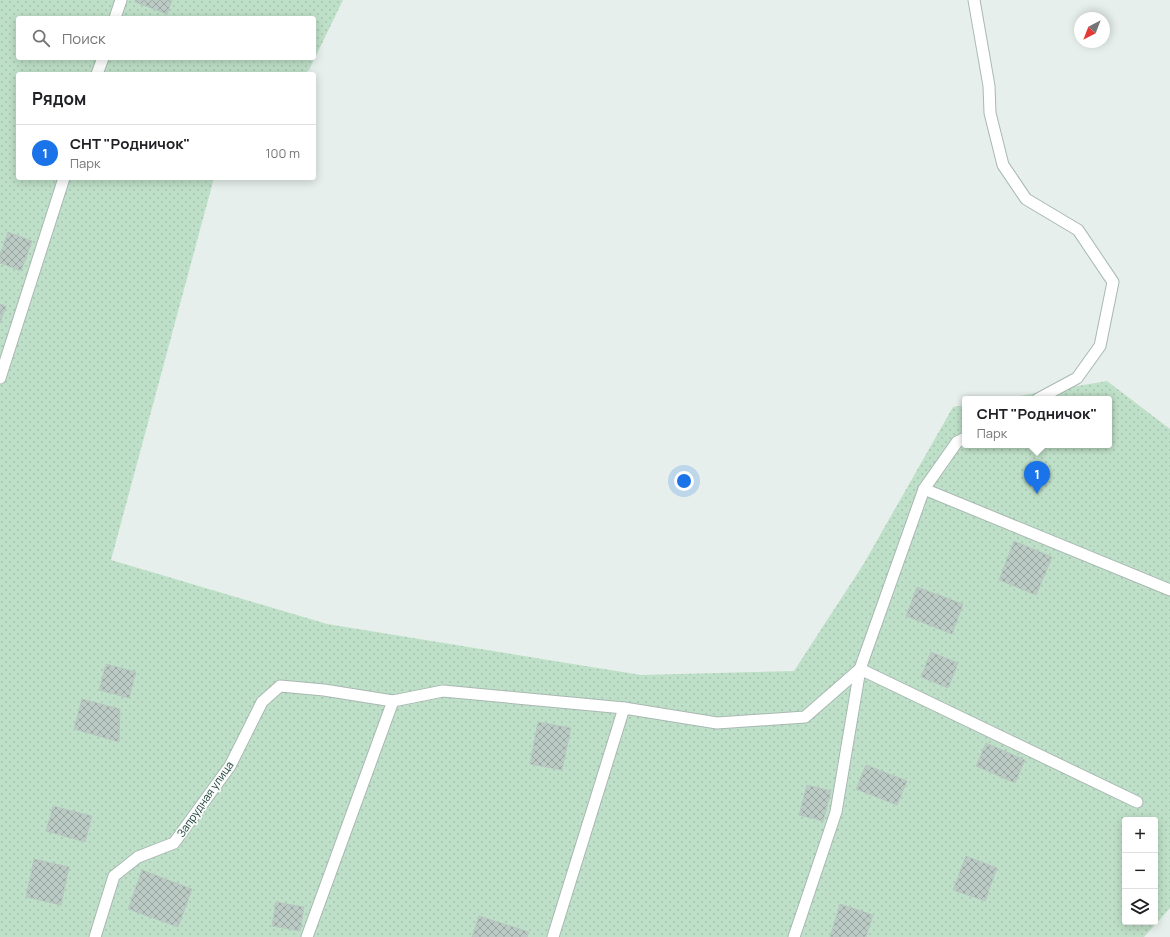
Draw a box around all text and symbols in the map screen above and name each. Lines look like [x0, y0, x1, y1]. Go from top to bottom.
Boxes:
north arrow [1074, 12, 1110, 48]
search box [16, 16, 316, 60]
icon: search [30, 27, 52, 49]
text: Поиск [62, 28, 106, 49]
text: Рядом [32, 87, 86, 110]
text: СНТ "Родничок" [70, 133, 190, 154]
text: 1 [42, 144, 48, 162]
text: 100 m [265, 144, 300, 162]
text: Парк [70, 154, 100, 172]
popup [962, 396, 1112, 448]
text: СНТ "Родничок" [977, 403, 1097, 424]
text: Парк [977, 424, 1007, 442]
pin: 1 [1024, 461, 1050, 494]
your location [674, 471, 694, 491]
street label: Запрудная улица [173, 758, 236, 840]
map controls [1122, 817, 1158, 925]
button: + [1122, 817, 1158, 853]
button: − [1122, 853, 1158, 889]
button: layers [1122, 889, 1158, 925]

